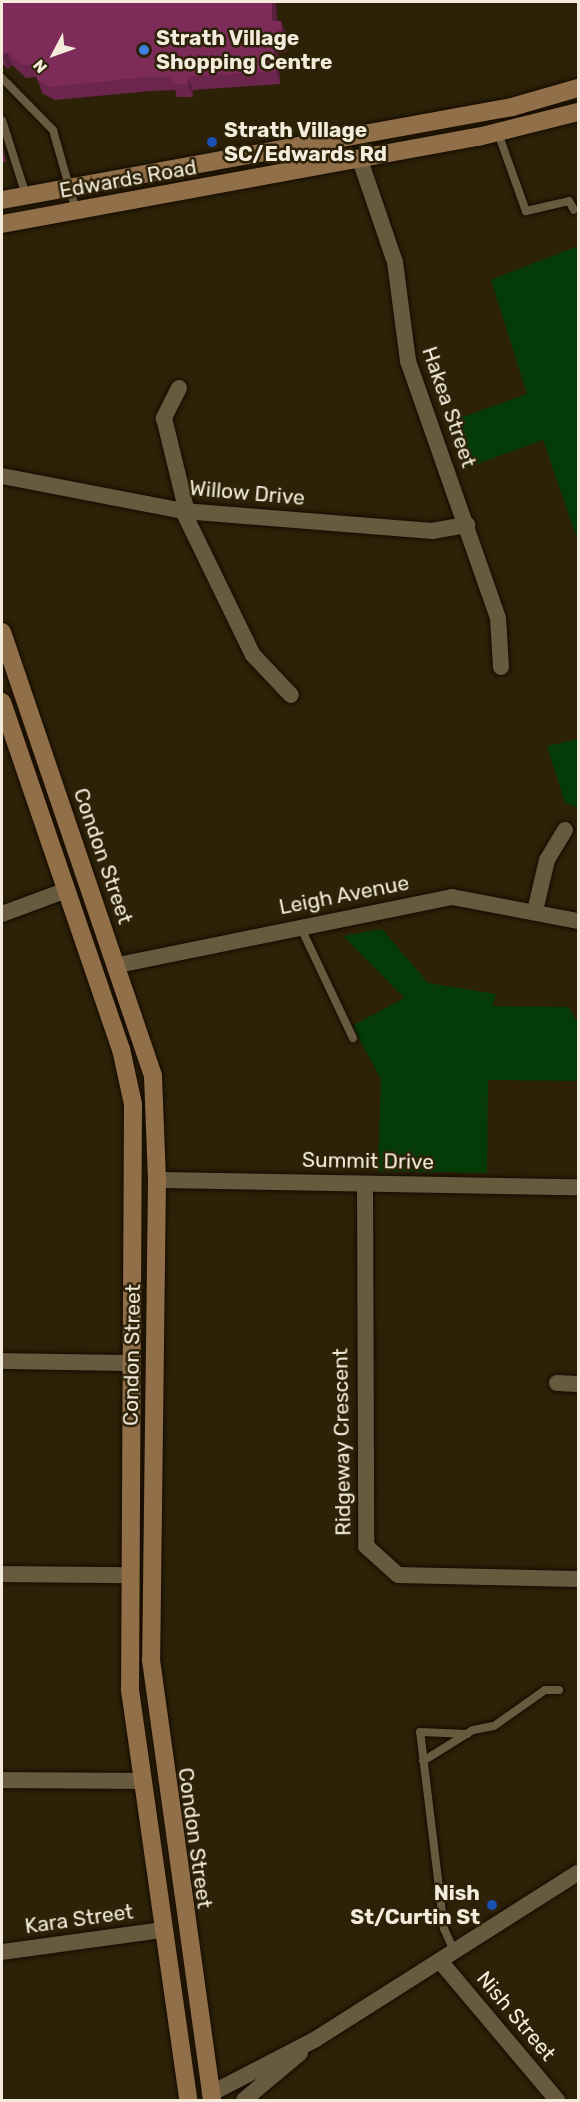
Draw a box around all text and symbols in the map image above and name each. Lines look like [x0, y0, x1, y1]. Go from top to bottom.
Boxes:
north arrow [24, 24, 84, 84]
place label: Strath Village Shopping Centre [156, 25, 333, 75]
marker: Strath Village Shopping Centre [137, 43, 151, 57]
text: N [29, 56, 51, 77]
place label: Strath Village SC/Edwards Rd [224, 117, 387, 167]
marker: Strath Village SC/Edwards Rd [205, 135, 219, 149]
street label: Edwards Road [57, 155, 199, 203]
street label: Hakea Street [417, 343, 481, 471]
street label: Willow Drive [188, 475, 306, 511]
street label: Condon Street [68, 785, 138, 927]
street label: Leigh Avenue [277, 870, 411, 920]
street label: Summit Drive [302, 1147, 434, 1175]
street label: Condon Street [118, 1284, 146, 1426]
street label: Ridgeway Crescent [328, 1348, 356, 1536]
street label: Condon Street [173, 1766, 217, 1910]
place label: Nish St/Curtin St [350, 1880, 480, 1930]
marker: Nish St/Curtin St [485, 1898, 499, 1912]
street label: Kara Street [23, 1899, 135, 1939]
street label: Nish Street [471, 1966, 561, 2066]

